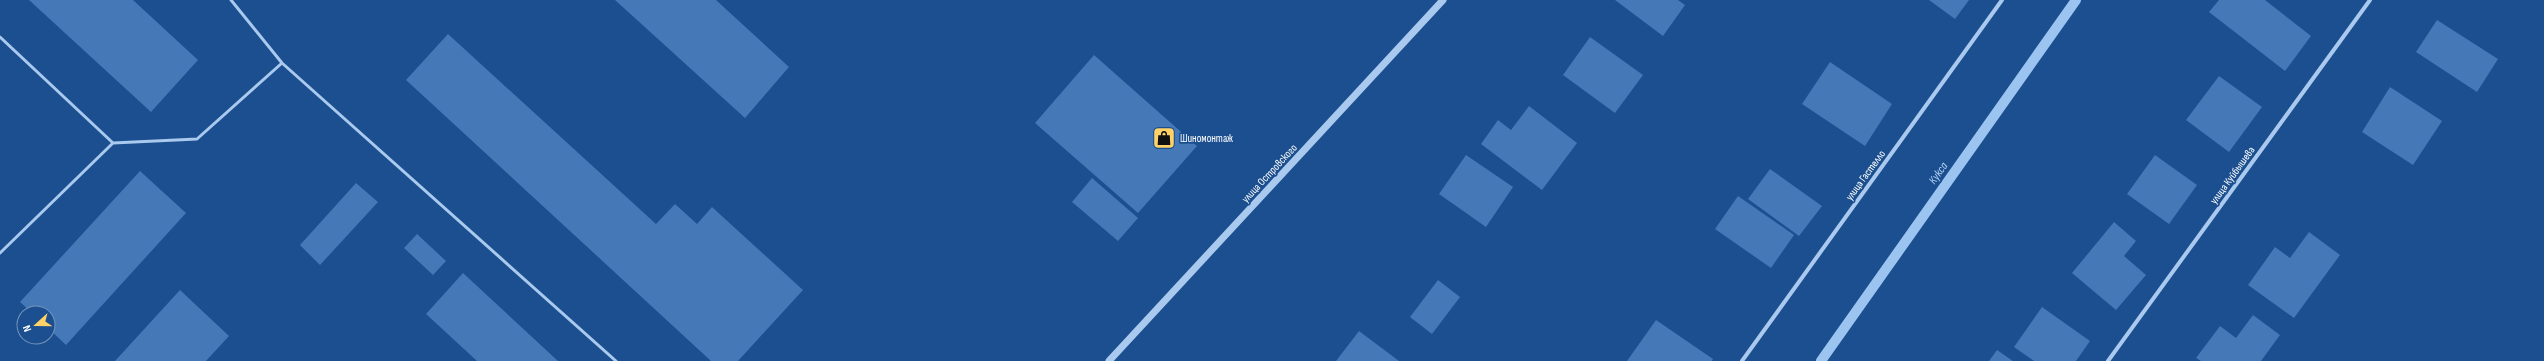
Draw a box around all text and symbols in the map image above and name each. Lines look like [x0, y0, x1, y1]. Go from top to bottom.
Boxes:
shop icon: Шиномонтаж [1151, 125, 1177, 151]
place label: Шиномонтаж [1180, 132, 1233, 145]
street label: улица Островского [1239, 141, 1300, 205]
street label: улица Куйбышева [2207, 144, 2258, 207]
street label: улица Гастелло [1843, 147, 1888, 203]
water label: Кукса [1926, 159, 1951, 187]
north arrow [16, 305, 56, 345]
text: N [20, 323, 34, 333]

